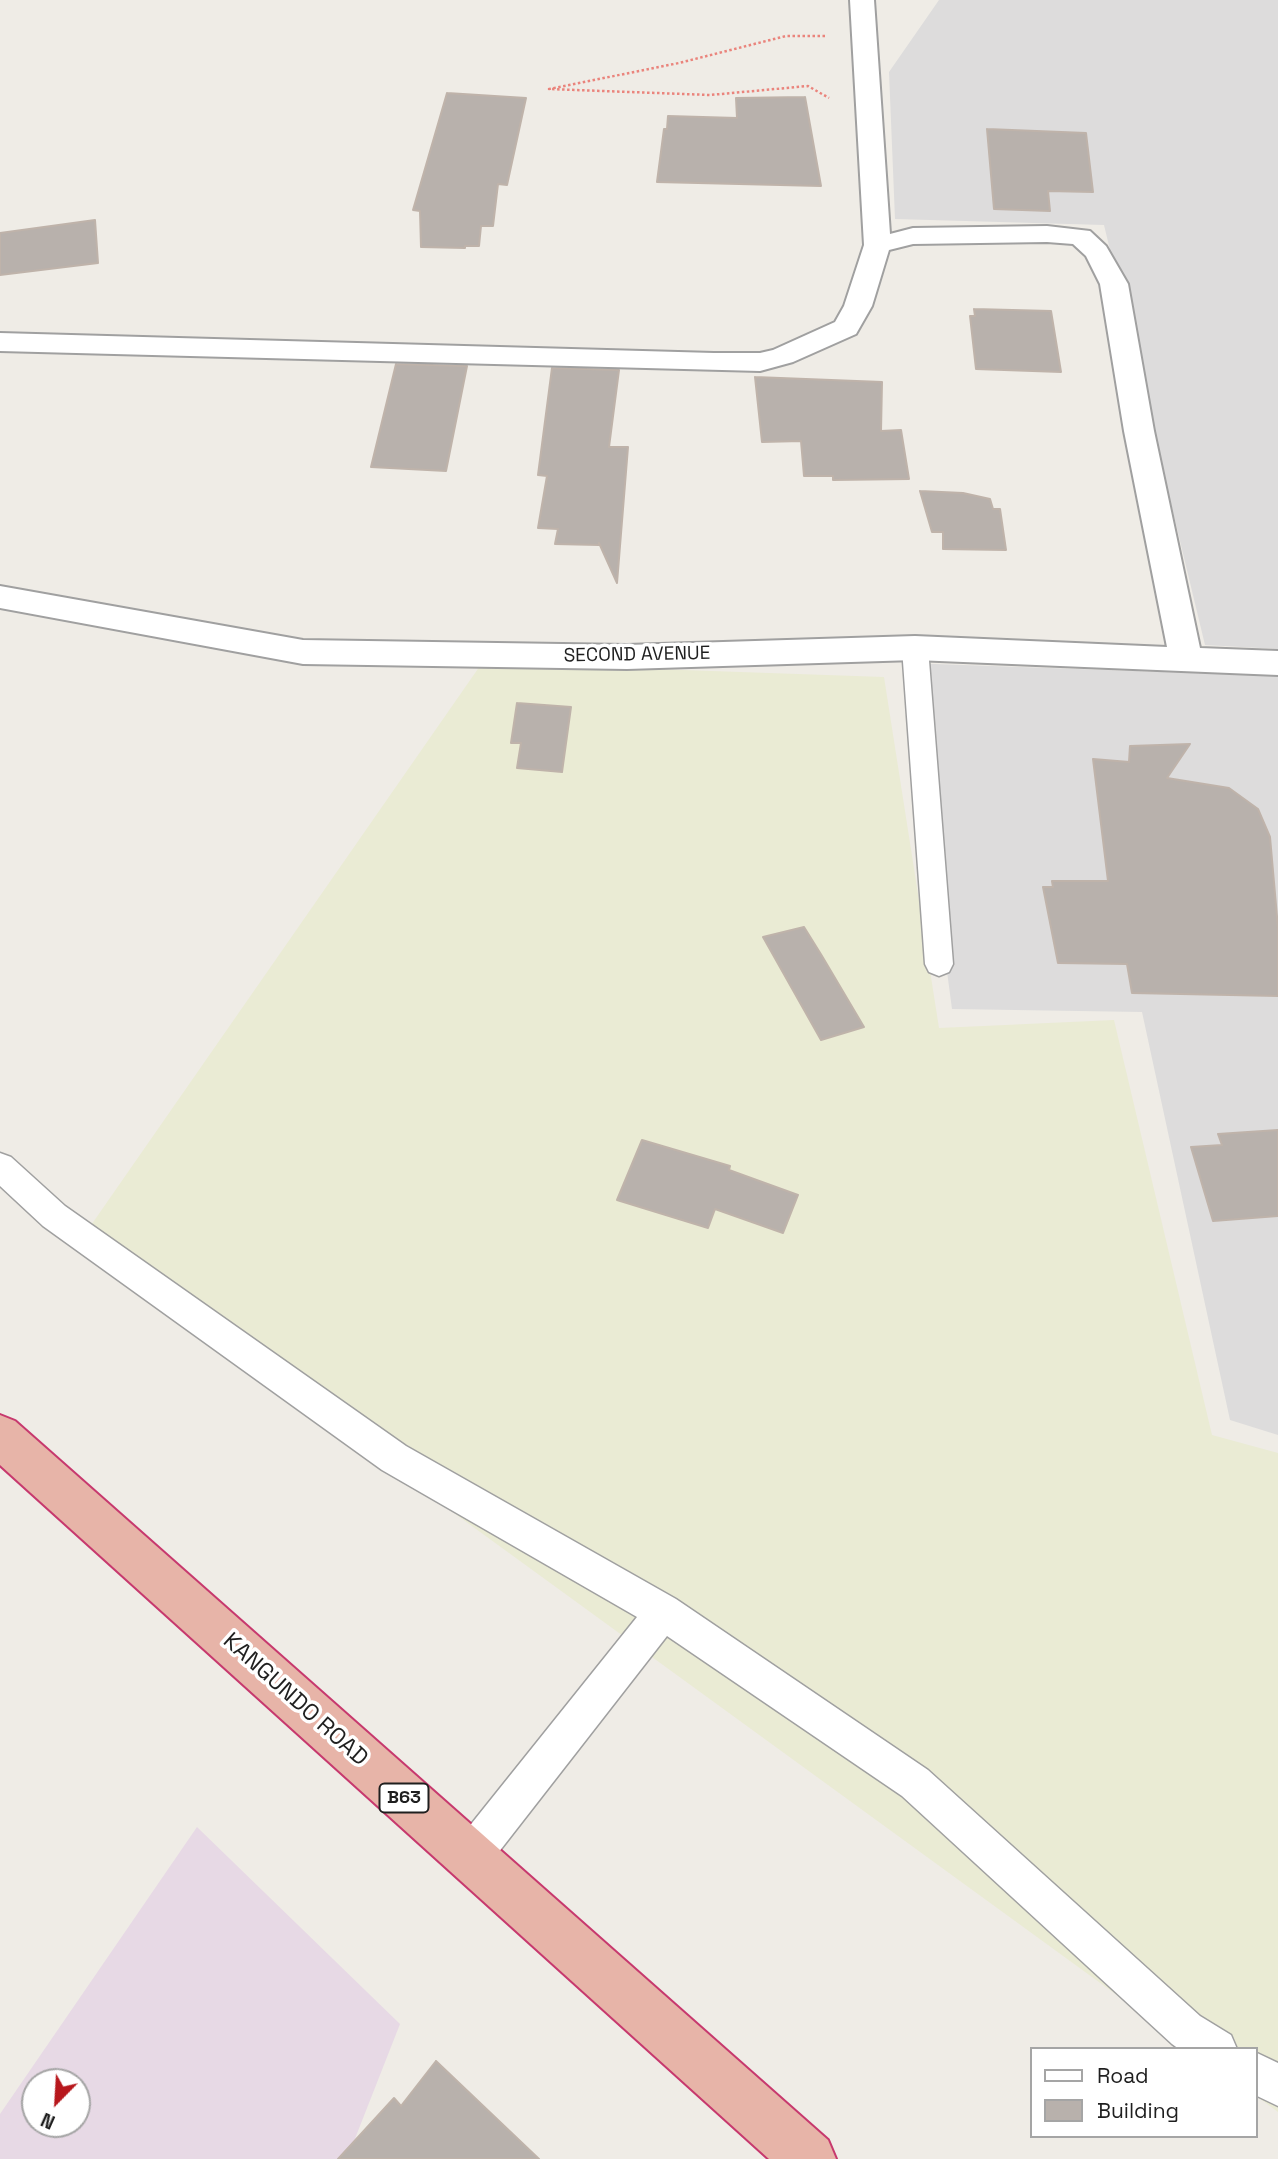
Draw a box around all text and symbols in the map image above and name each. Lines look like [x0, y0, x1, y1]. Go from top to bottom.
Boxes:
street label: SECOND AVENUE [563, 642, 711, 668]
street label: KANGUNDO ROAD [217, 1628, 373, 1772]
road number: B63 [380, 1783, 428, 1812]
legend [1030, 2047, 1257, 2138]
text: Road [1097, 2062, 1149, 2089]
north arrow [21, 2068, 91, 2138]
text: Building [1097, 2097, 1179, 2124]
text: N [37, 2107, 59, 2135]

